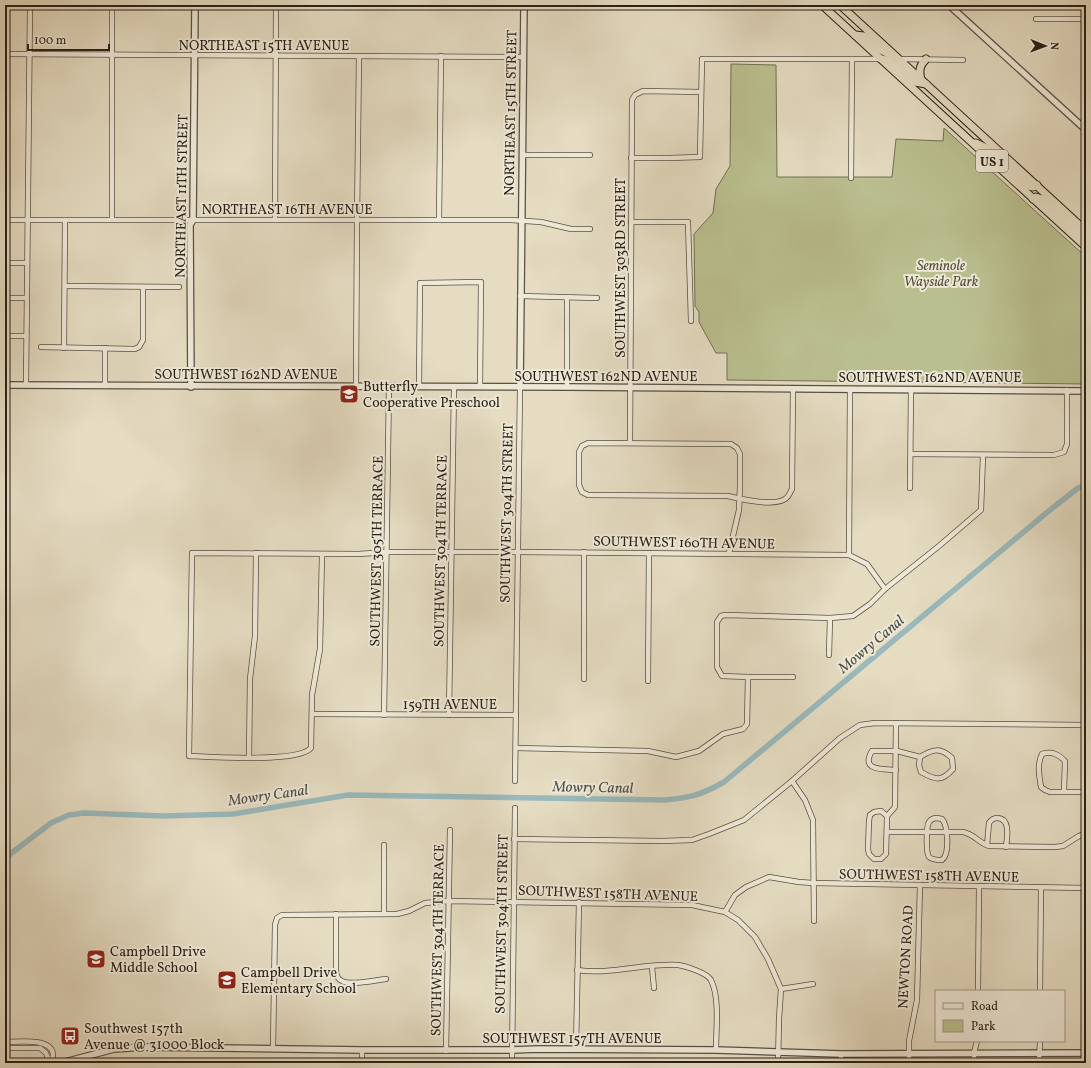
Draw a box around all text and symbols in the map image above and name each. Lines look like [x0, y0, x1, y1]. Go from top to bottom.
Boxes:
scale bar [28, 26, 109, 52]
north arrow [1025, 26, 1065, 66]
street label: NORTHEAST 15TH STREET [501, 30, 522, 196]
text: 100 m [34, 33, 67, 49]
street label: NORTHEAST 15TH AVENUE [179, 37, 349, 56]
text: N [1046, 42, 1061, 50]
street label: NORTHEAST 11TH STREET [172, 114, 193, 278]
road number: US 1 [976, 150, 1008, 172]
street label: SOUTHWEST 303RD STREET [612, 178, 631, 358]
street label: NORTHEAST 16TH AVENUE [201, 201, 373, 220]
park label: Seminole Wayside Park [904, 257, 979, 292]
street label: SOUTHWEST 162ND AVENUE [154, 366, 338, 385]
street label: SOUTHWEST 162ND AVENUE [514, 368, 698, 387]
street label: SOUTHWEST 162ND AVENUE [838, 369, 1022, 388]
place label: Butterfly Cooperative Preschool [363, 378, 500, 413]
school or university icon: Butterfly Cooperative Preschool [338, 383, 360, 405]
street label: SOUTHWEST 304TH STREET [496, 423, 519, 603]
street label: SOUTHWEST 305TH TERRACE [366, 455, 389, 647]
street label: SOUTHWEST 304TH TERRACE [430, 455, 453, 647]
street label: SOUTHWEST 160TH AVENUE [593, 532, 775, 555]
water label: Mowry Canal [834, 611, 910, 680]
street label: 159TH AVENUE [403, 696, 497, 715]
water label: Mowry Canal [551, 777, 634, 800]
water label: Mowry Canal [226, 780, 310, 813]
street label: SOUTHWEST 304TH STREET [491, 834, 514, 1014]
street label: SOUTHWEST 304TH TERRACE [427, 844, 450, 1036]
street label: SOUTHWEST 158TH AVENUE [839, 865, 1019, 888]
street label: SOUTHWEST 158TH AVENUE [517, 882, 698, 907]
street label: NEWTON ROAD [894, 905, 919, 1009]
place label: Campbell Drive Middle School [110, 943, 206, 978]
school or university icon: Campbell Drive Middle School [85, 948, 107, 970]
place label: Campbell Drive Elementary School [241, 964, 356, 999]
school or university icon: Campbell Drive Elementary School [216, 969, 238, 991]
legend [935, 990, 1065, 1042]
text: Road [971, 999, 998, 1015]
text: Park [971, 1019, 996, 1035]
place label: Southwest 157th Avenue @ 31000 Block [84, 1020, 225, 1055]
bus stop icon: Southwest 157th Avenue @ 31000 Block [59, 1025, 81, 1047]
street label: SOUTHWEST 157TH AVENUE [482, 1030, 662, 1049]

